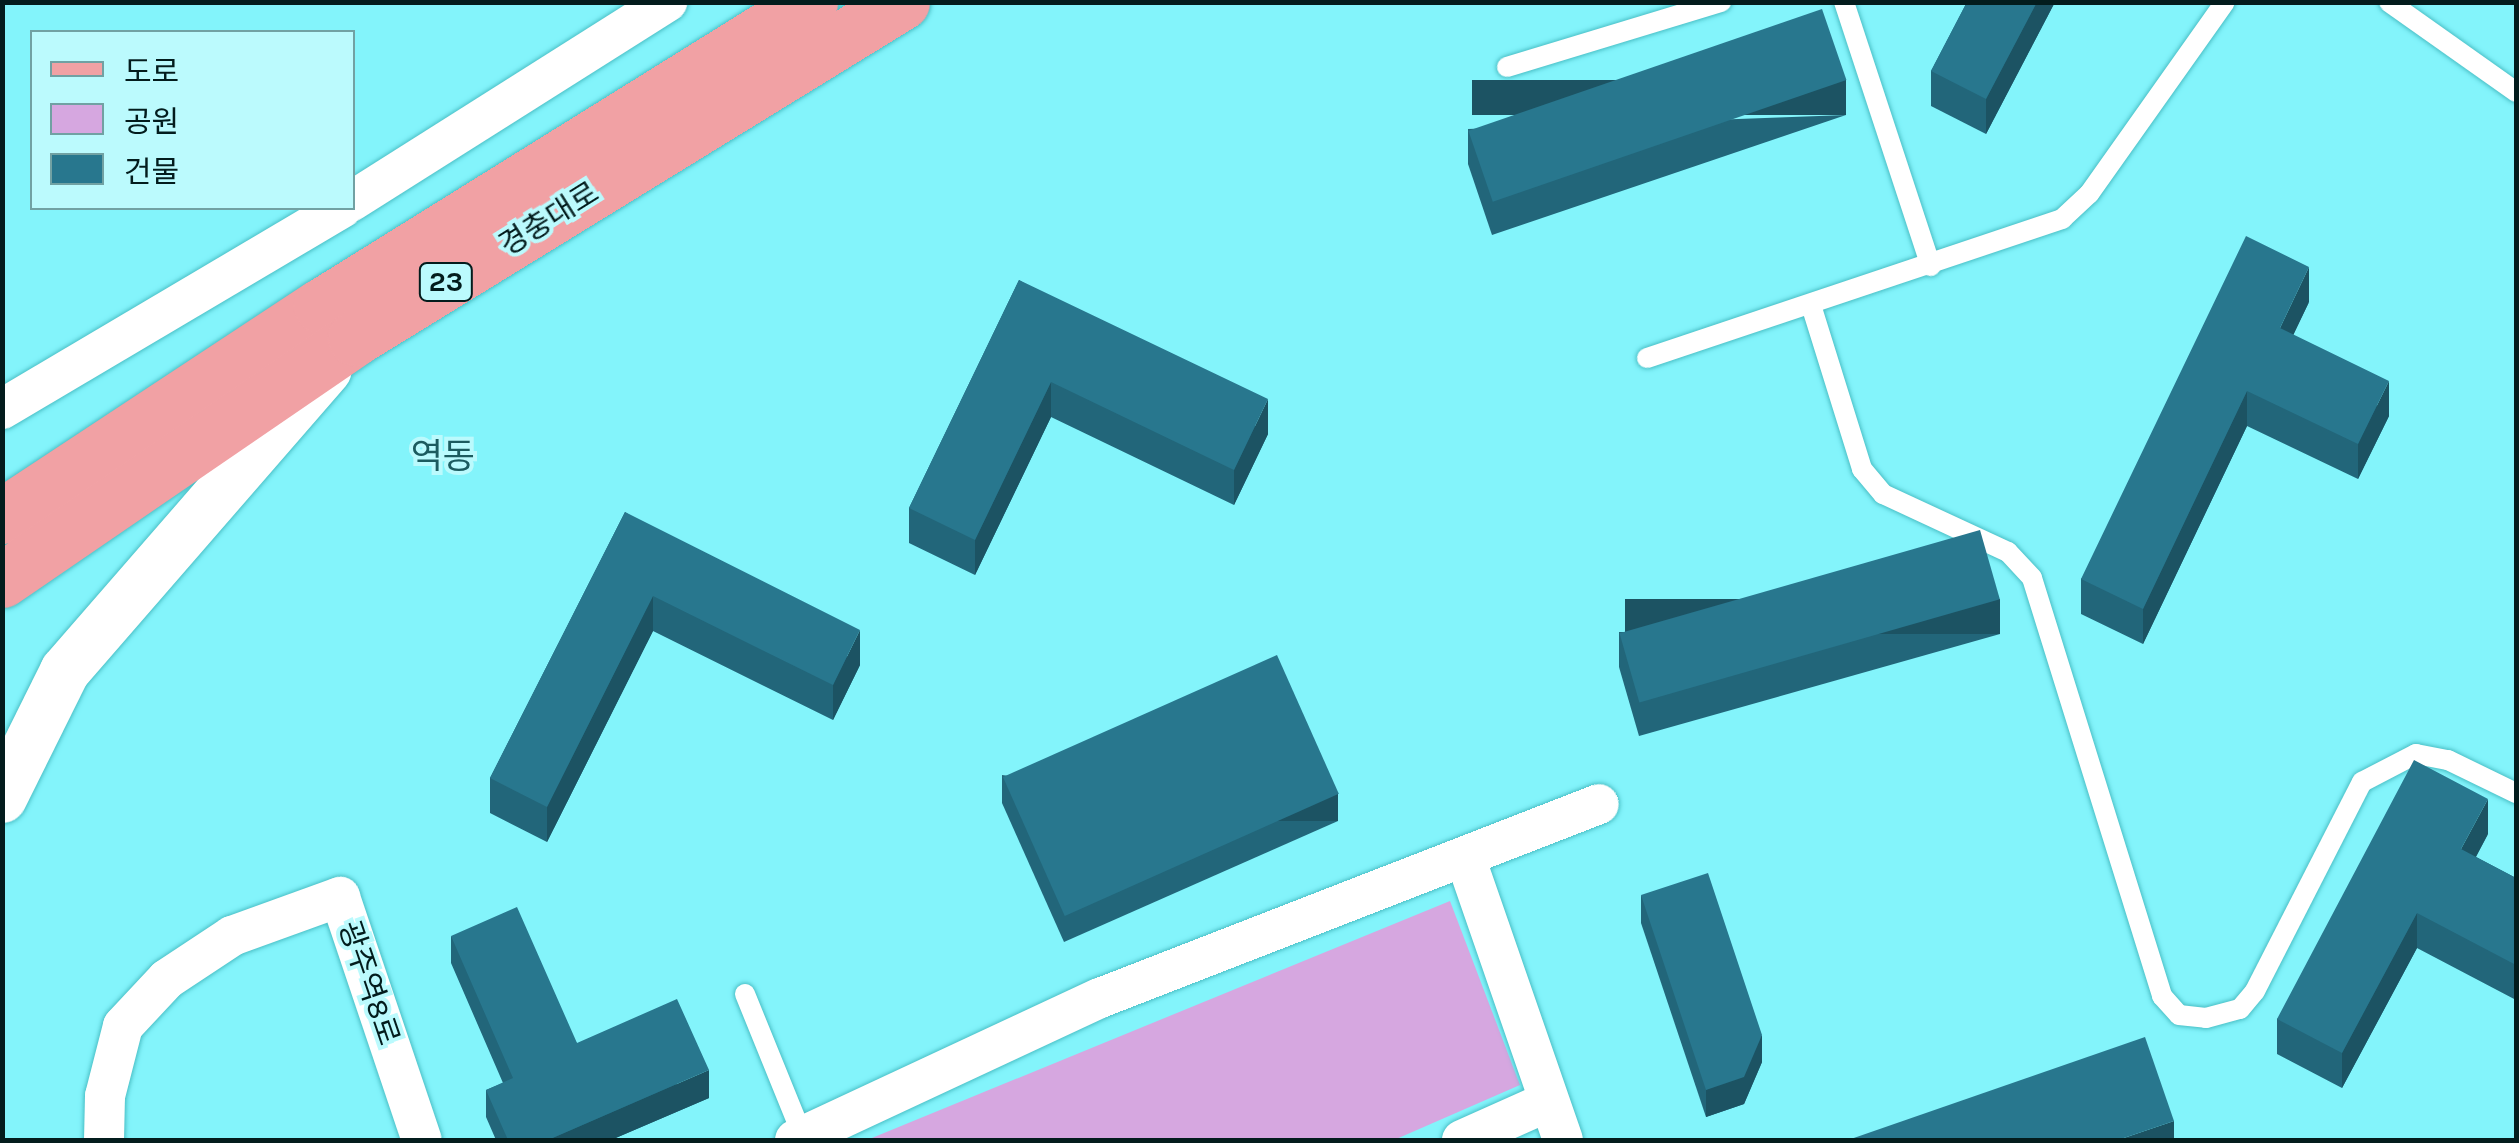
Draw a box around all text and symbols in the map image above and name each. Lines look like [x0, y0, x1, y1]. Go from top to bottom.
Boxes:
legend [30, 30, 355, 210]
text: 도로 [124, 54, 179, 90]
text: 공원 [124, 104, 179, 140]
text: 건물 [124, 154, 179, 190]
street label: 경충대로 [493, 174, 605, 264]
road number: 23 [418, 259, 474, 305]
district label: 역동 [411, 436, 475, 478]
street label: 광주역8로 [331, 916, 407, 1050]

